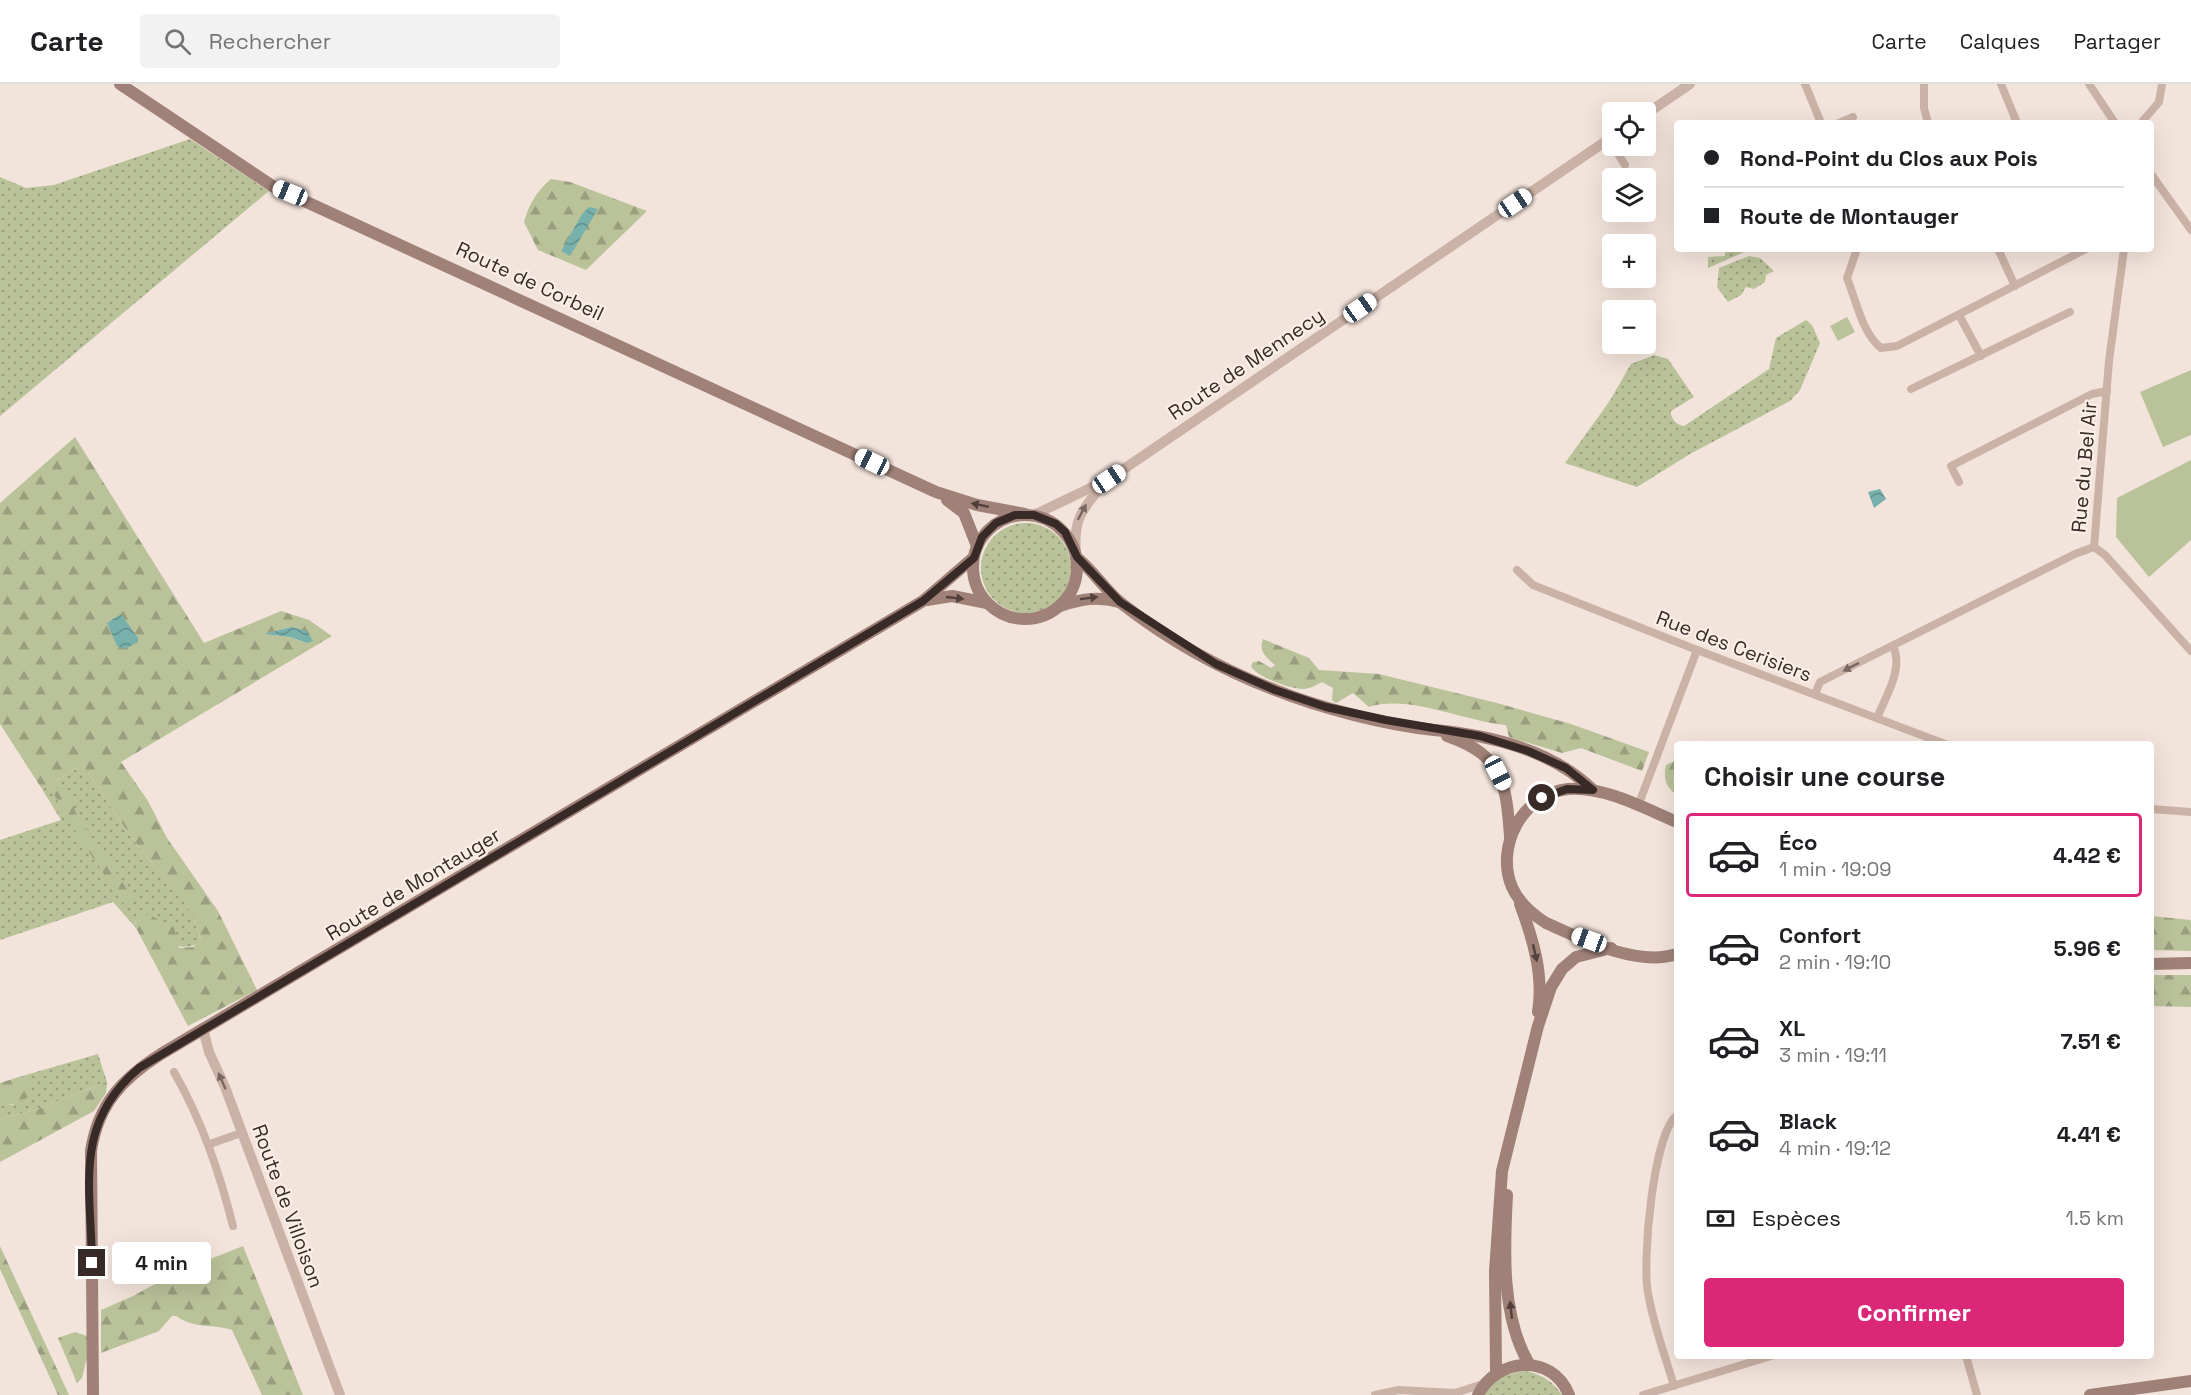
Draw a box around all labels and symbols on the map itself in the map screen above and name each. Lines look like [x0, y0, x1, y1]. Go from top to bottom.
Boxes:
car [270, 178, 310, 208]
car [1495, 185, 1535, 221]
street label: Route de Corbeil [452, 235, 608, 327]
car [1340, 290, 1380, 326]
street label: Route de Mennecy [1163, 302, 1329, 426]
street label: Rue du Bel Air [2065, 400, 2103, 534]
car [852, 446, 892, 478]
car [1089, 461, 1129, 497]
one-way arrow [971, 499, 990, 509]
one-way arrow [1077, 504, 1087, 521]
one-way arrow [946, 593, 965, 603]
one-way arrow [1080, 594, 1099, 603]
street label: Rue des Cerisiers [1653, 604, 1815, 688]
one-way arrow [1842, 662, 1859, 672]
car [1482, 753, 1514, 793]
route start [1528, 784, 1555, 811]
street label: Route de Montauger [321, 822, 505, 946]
car [1569, 925, 1609, 955]
one-way arrow [1531, 943, 1540, 962]
one-way arrow [217, 1072, 226, 1090]
street label: Route de Villoison [246, 1121, 330, 1291]
callout: 4 min [113, 1242, 212, 1284]
route end [78, 1249, 105, 1276]
one-way arrow [1506, 1300, 1516, 1319]

